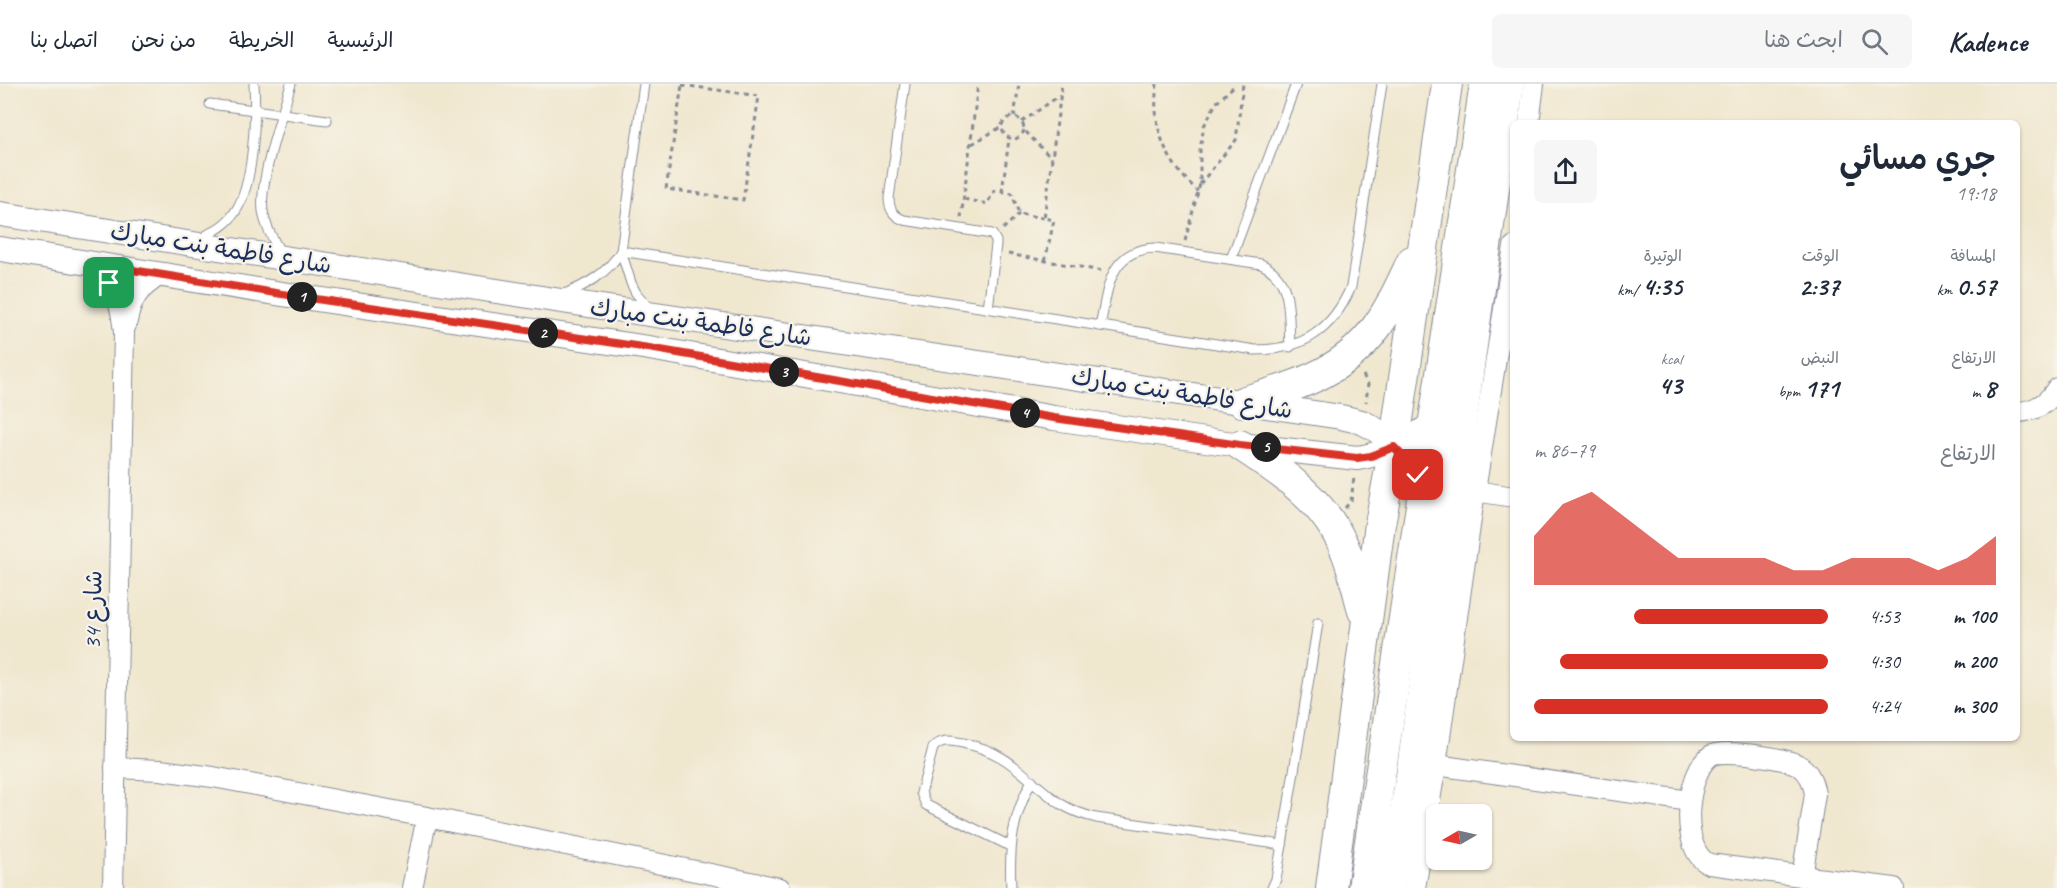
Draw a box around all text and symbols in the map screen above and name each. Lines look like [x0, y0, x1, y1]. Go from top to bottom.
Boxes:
search box [1492, 14, 1912, 68]
text: Kadence [1948, 24, 2027, 59]
icon: search [1858, 25, 1891, 58]
text: ابحث هنا [1764, 26, 1843, 54]
text: اتصل بنا [30, 27, 98, 53]
text: من نحن [131, 27, 196, 53]
text: الخريطة [229, 27, 295, 53]
text: الرئيسية [328, 27, 393, 53]
text: جري مسائي [1839, 137, 1996, 179]
button: share [1534, 140, 1597, 203]
text: 19:18 [1956, 181, 1996, 206]
street label: شارع فاطمة بنت مبارك [108, 216, 334, 282]
text: الوتيرة [1643, 246, 1682, 266]
text: الوقت [1802, 246, 1839, 266]
text: المسافة [1950, 246, 1996, 266]
pin [83, 257, 134, 308]
icon: arrive [92, 266, 125, 299]
text: 4:35 [1642, 270, 1682, 303]
text: 2:37 [1799, 270, 1839, 303]
text: 0.57 [1956, 270, 1996, 303]
text: /km [1617, 280, 1642, 300]
text: km [1937, 280, 1956, 300]
pin: 1 [287, 282, 317, 312]
text: 1 [298, 287, 306, 307]
street label: شارع فاطمة بنت مبارك [588, 292, 814, 354]
pin: 2 [528, 318, 558, 348]
text: 2 [539, 323, 547, 343]
text: النبض [1801, 348, 1839, 368]
text: الارتفاع [1951, 348, 1996, 368]
text: kcal [1661, 349, 1682, 369]
pin: 3 [769, 357, 799, 387]
street label: شارع فاطمة بنت مبارك [1069, 361, 1295, 427]
text: 3 [780, 362, 788, 382]
text: 43 [1659, 369, 1682, 402]
text: 171 [1804, 372, 1839, 405]
text: 8 [1984, 372, 1996, 405]
text: bpm [1778, 382, 1804, 402]
text: m [1971, 382, 1984, 402]
pin: 4 [1010, 398, 1040, 428]
text: 4 [1021, 403, 1029, 423]
pin: 5 [1251, 432, 1281, 462]
text: 5 [1263, 437, 1269, 457]
text: 79–86 m [1534, 438, 1595, 463]
text: الارتفاع [1940, 441, 1996, 466]
pin [1392, 449, 1443, 500]
icon: check [1401, 458, 1434, 491]
street label: شارع 34 [77, 570, 111, 650]
text: 4:53 [1869, 604, 1900, 629]
text: 100 m [1953, 604, 1996, 629]
text: 4:30 [1869, 649, 1900, 674]
text: 200 m [1953, 649, 1996, 674]
text: 4:24 [1869, 694, 1900, 719]
text: 300 m [1953, 694, 1996, 719]
north arrow [1426, 804, 1492, 870]
map controls [1426, 804, 1492, 870]

